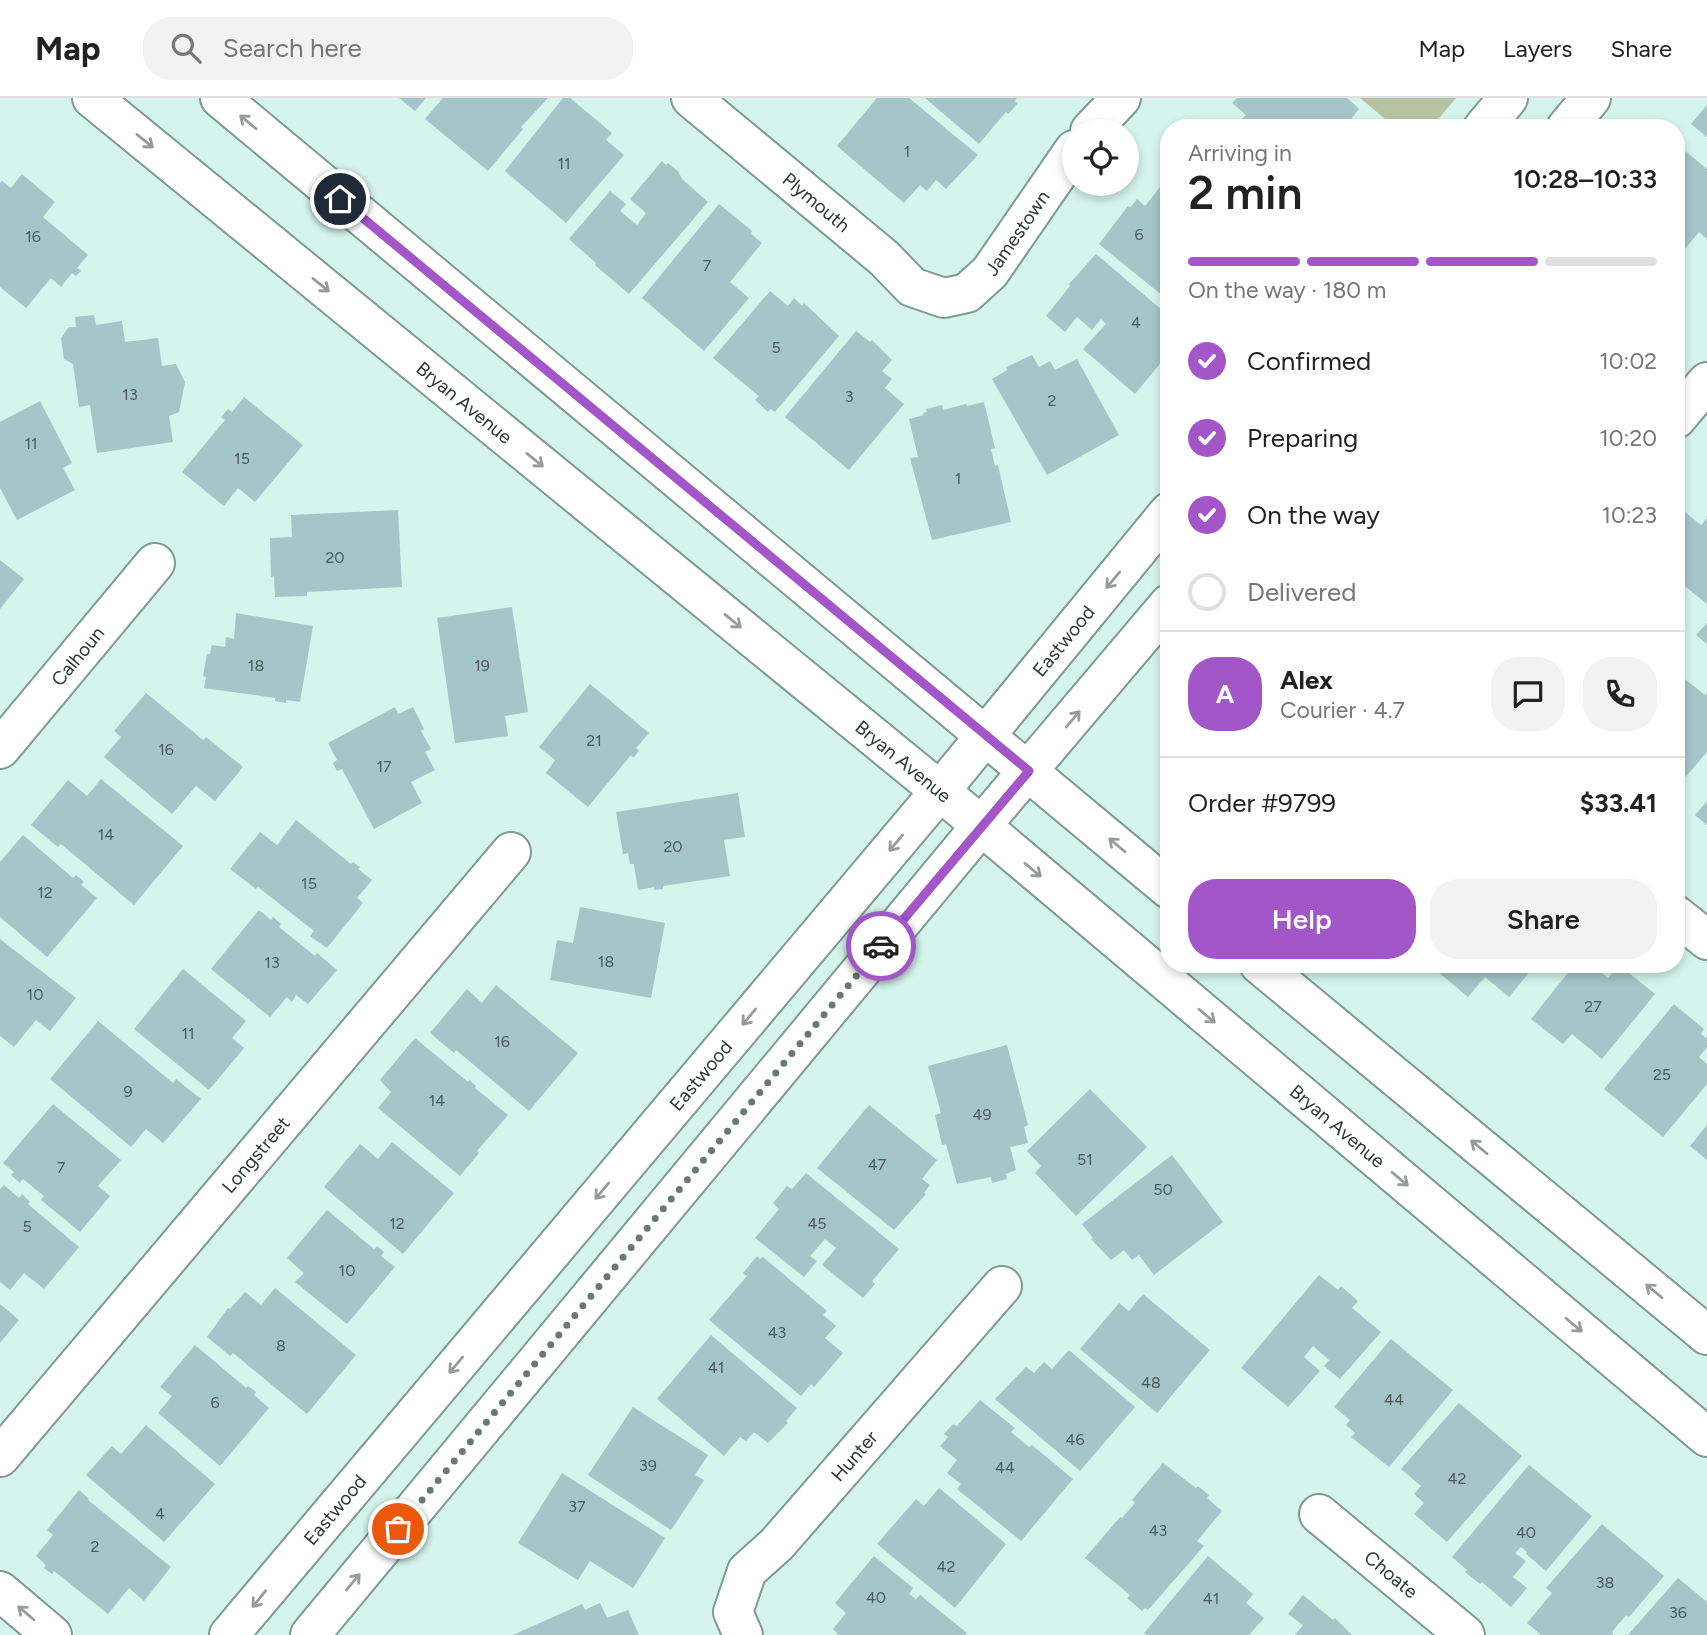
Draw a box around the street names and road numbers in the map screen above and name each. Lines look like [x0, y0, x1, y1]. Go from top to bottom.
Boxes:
street label: Plymouth [778, 168, 855, 237]
street label: Jamestown [980, 186, 1055, 280]
street label: Bryan Avenue [412, 357, 517, 449]
street label: Eastwood [1028, 601, 1100, 681]
street label: Calhoun [46, 622, 109, 691]
street label: Bryan Avenue [851, 716, 956, 808]
street label: Eastwood [665, 1036, 737, 1115]
street label: Bryan Avenue [1285, 1080, 1389, 1173]
street label: Longstreet [217, 1112, 295, 1198]
street label: Hunter [826, 1426, 883, 1486]
street label: Eastwood [299, 1470, 371, 1550]
street label: Choate [1360, 1546, 1422, 1603]

